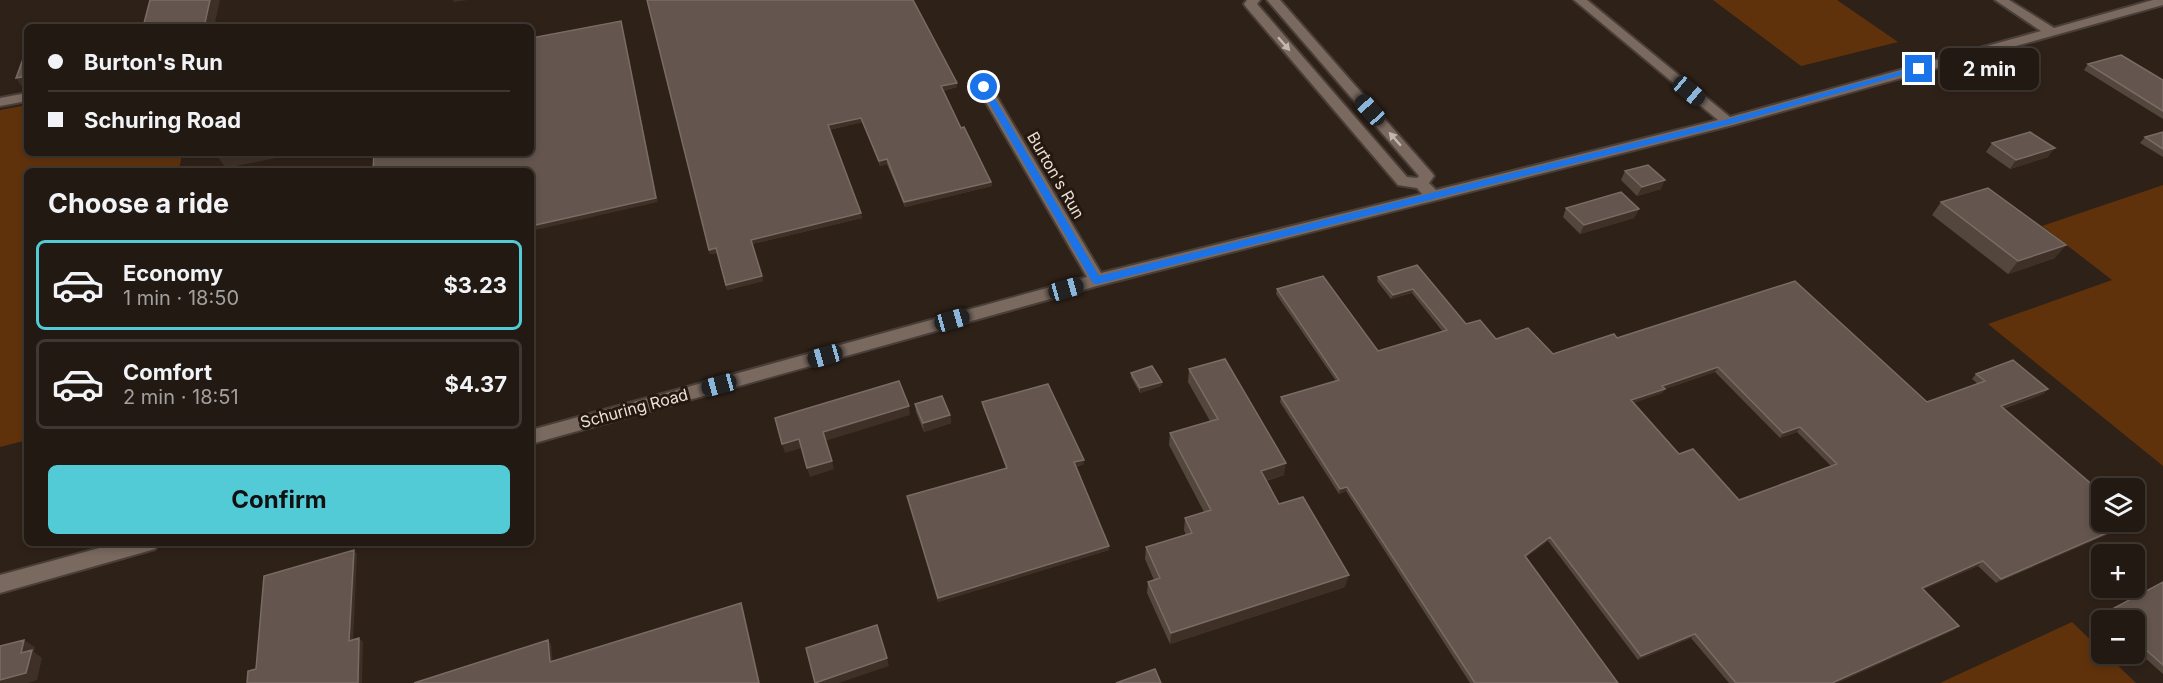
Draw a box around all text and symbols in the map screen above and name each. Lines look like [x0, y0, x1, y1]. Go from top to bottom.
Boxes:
one-way arrow [1277, 36, 1290, 51]
callout: 2 min [1940, 48, 2039, 90]
text: Burton's Run [84, 49, 223, 75]
route end [1905, 55, 1932, 82]
text: 2 min [1963, 57, 2016, 81]
route start [970, 73, 997, 100]
car [1669, 73, 1709, 109]
car [1351, 91, 1389, 129]
text: Schuring Road [84, 107, 241, 133]
street label: Burton's Run [1023, 128, 1089, 222]
one-way arrow [1388, 131, 1402, 146]
text: Choose a ride [48, 187, 229, 220]
icon: car [51, 258, 105, 312]
text: Economy [123, 260, 223, 286]
text: $3.23 [443, 272, 507, 298]
car [1046, 275, 1086, 303]
text: 1 min · 18:50 [123, 286, 239, 310]
car [932, 306, 972, 334]
car [805, 342, 845, 370]
icon: car [51, 357, 105, 411]
text: Comfort [123, 359, 212, 385]
text: $4.37 [445, 371, 507, 397]
car [699, 372, 739, 398]
street label: Schuring Road [578, 384, 690, 432]
text: 2 min · 18:51 [123, 385, 239, 409]
button: Confirm [48, 465, 510, 534]
map controls [2091, 478, 2145, 664]
button: layers [2091, 478, 2145, 532]
button: + [2091, 544, 2145, 598]
button: − [2091, 610, 2145, 664]

